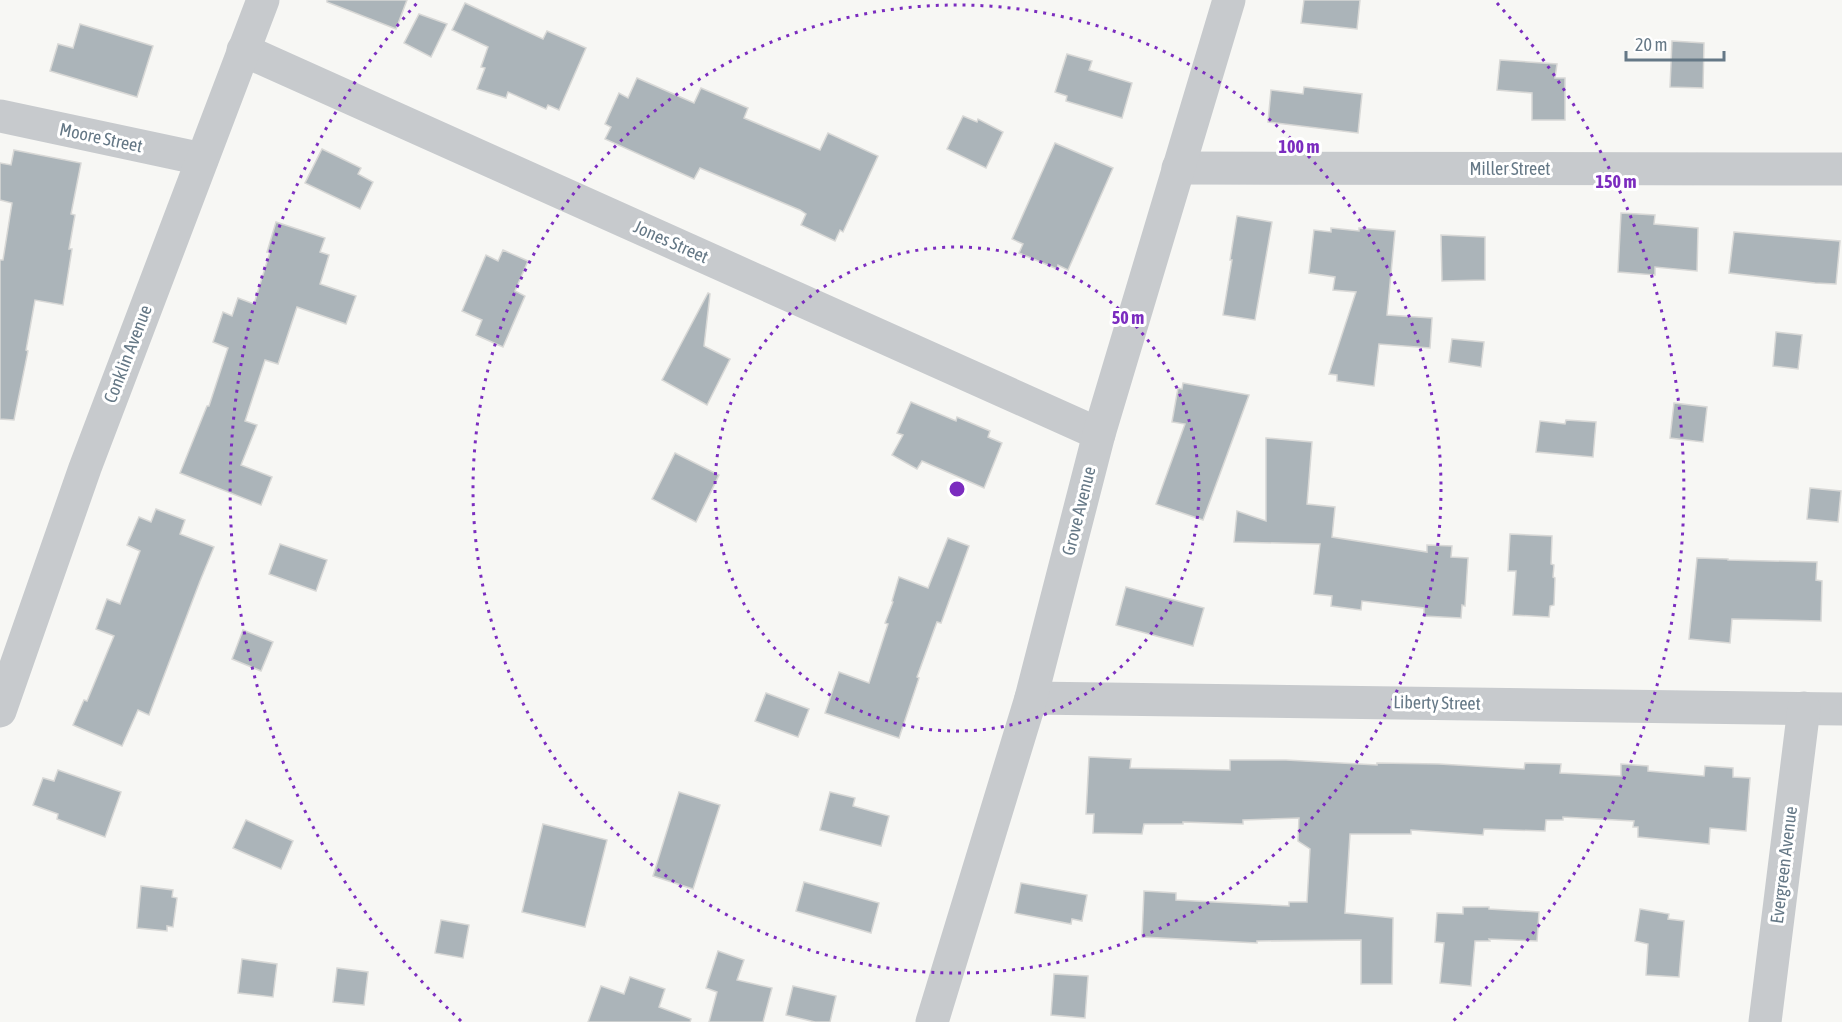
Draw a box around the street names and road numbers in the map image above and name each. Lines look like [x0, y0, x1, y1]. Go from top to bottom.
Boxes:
street label: Moore Street [58, 118, 145, 157]
street label: Miller Street [1470, 158, 1551, 179]
street label: Jones Street [631, 216, 712, 267]
street label: Conklin Avenue [99, 302, 156, 406]
street label: Grove Avenue [1057, 464, 1100, 557]
street label: Liberty Street [1393, 691, 1481, 714]
street label: Evergreen Avenue [1766, 805, 1801, 925]

